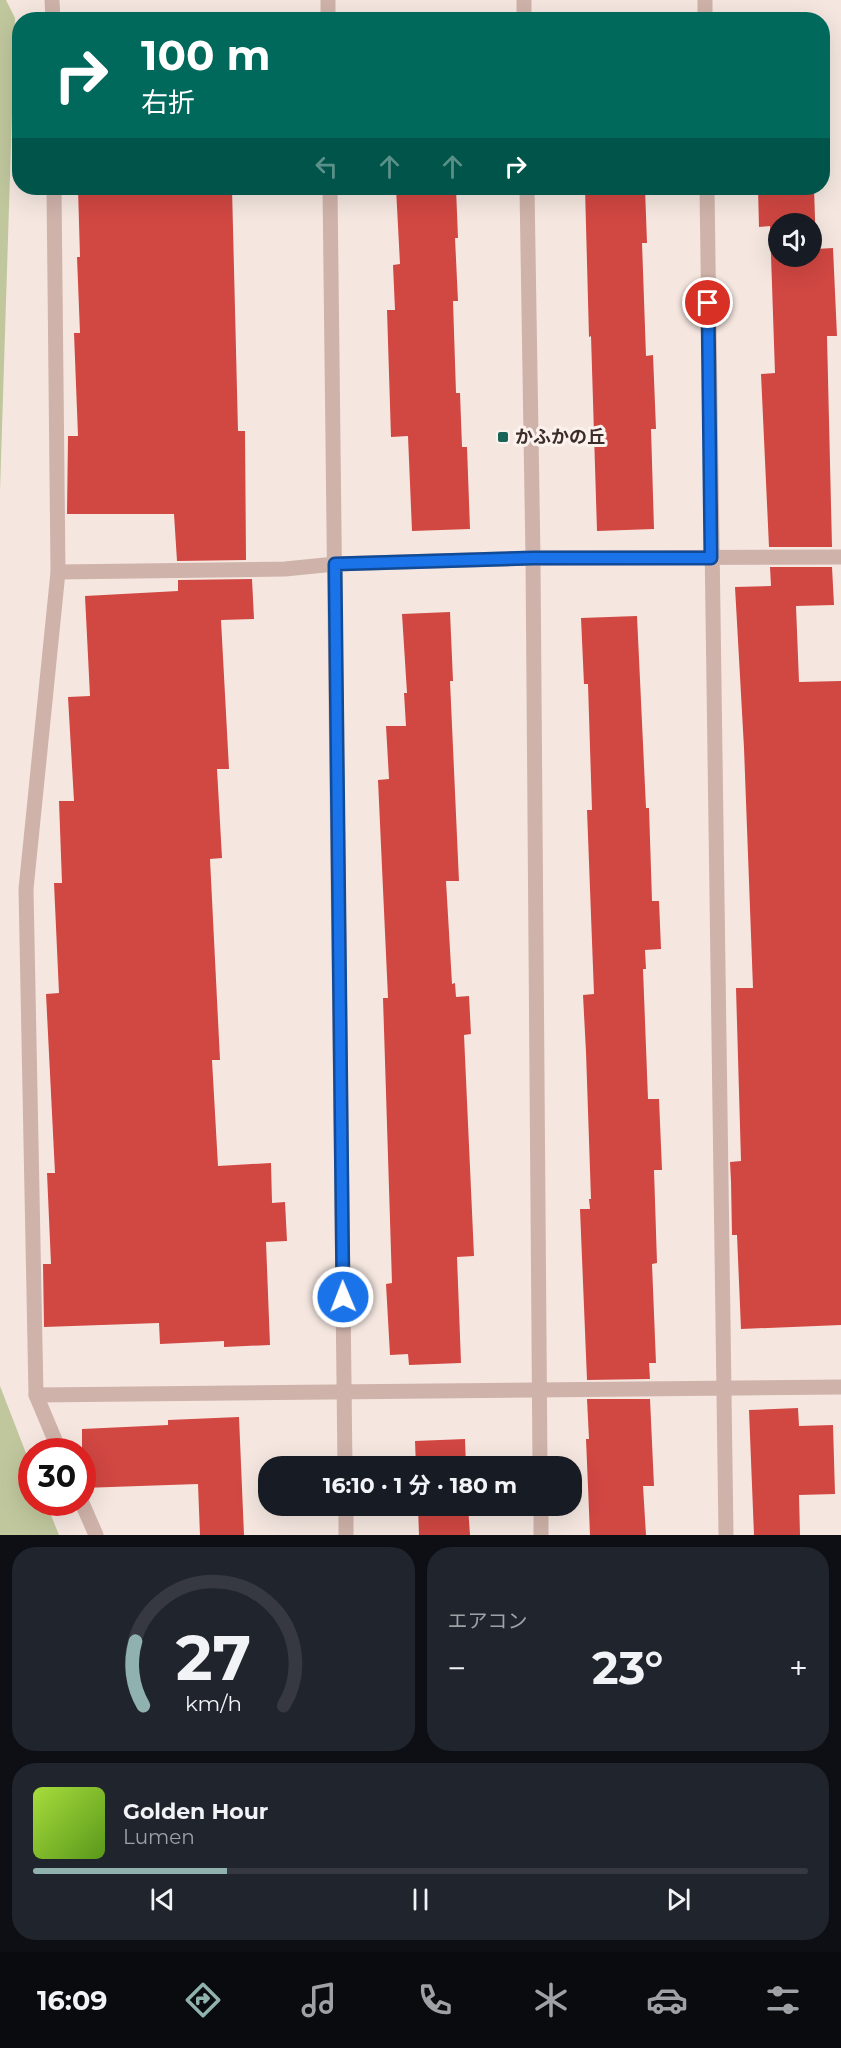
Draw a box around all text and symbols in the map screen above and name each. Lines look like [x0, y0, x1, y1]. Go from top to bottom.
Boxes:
text: 100 m [141, 29, 270, 81]
icon: right [42, 36, 120, 114]
text: 右折 [141, 86, 195, 119]
icon: left [310, 150, 343, 183]
icon: ahead [373, 150, 406, 183]
icon: ahead [436, 150, 469, 183]
icon: right [499, 150, 532, 183]
map controls [768, 213, 822, 267]
button: sound [768, 213, 822, 267]
pin [682, 277, 733, 328]
icon: arrive [691, 286, 724, 319]
place label: かふかの丘 [515, 426, 605, 448]
marker: かふかの丘 [496, 430, 510, 444]
position arrow [311, 1265, 375, 1329]
speed limit sign: 30 [18, 1438, 96, 1516]
text: 16:10 · 1 分 · 180 m [323, 1472, 517, 1499]
text: エアコン [448, 1609, 528, 1633]
text: 27 [175, 1620, 251, 1696]
text: 23° [592, 1640, 663, 1695]
text: − [448, 1648, 466, 1688]
text: + [789, 1648, 808, 1688]
text: km/h [185, 1690, 242, 1716]
text: Golden Hour [123, 1798, 268, 1825]
text: Lumen [123, 1825, 195, 1849]
icon: previous [146, 1883, 179, 1916]
icon: pause [404, 1883, 437, 1916]
icon: next [662, 1883, 695, 1916]
icon: directions [182, 1979, 224, 2021]
icon: music [298, 1979, 340, 2021]
icon: phone [414, 1979, 456, 2021]
icon: climate [530, 1979, 572, 2021]
icon: car [646, 1979, 688, 2021]
icon: filters [762, 1979, 804, 2021]
text: 16:09 [37, 1984, 107, 2017]

